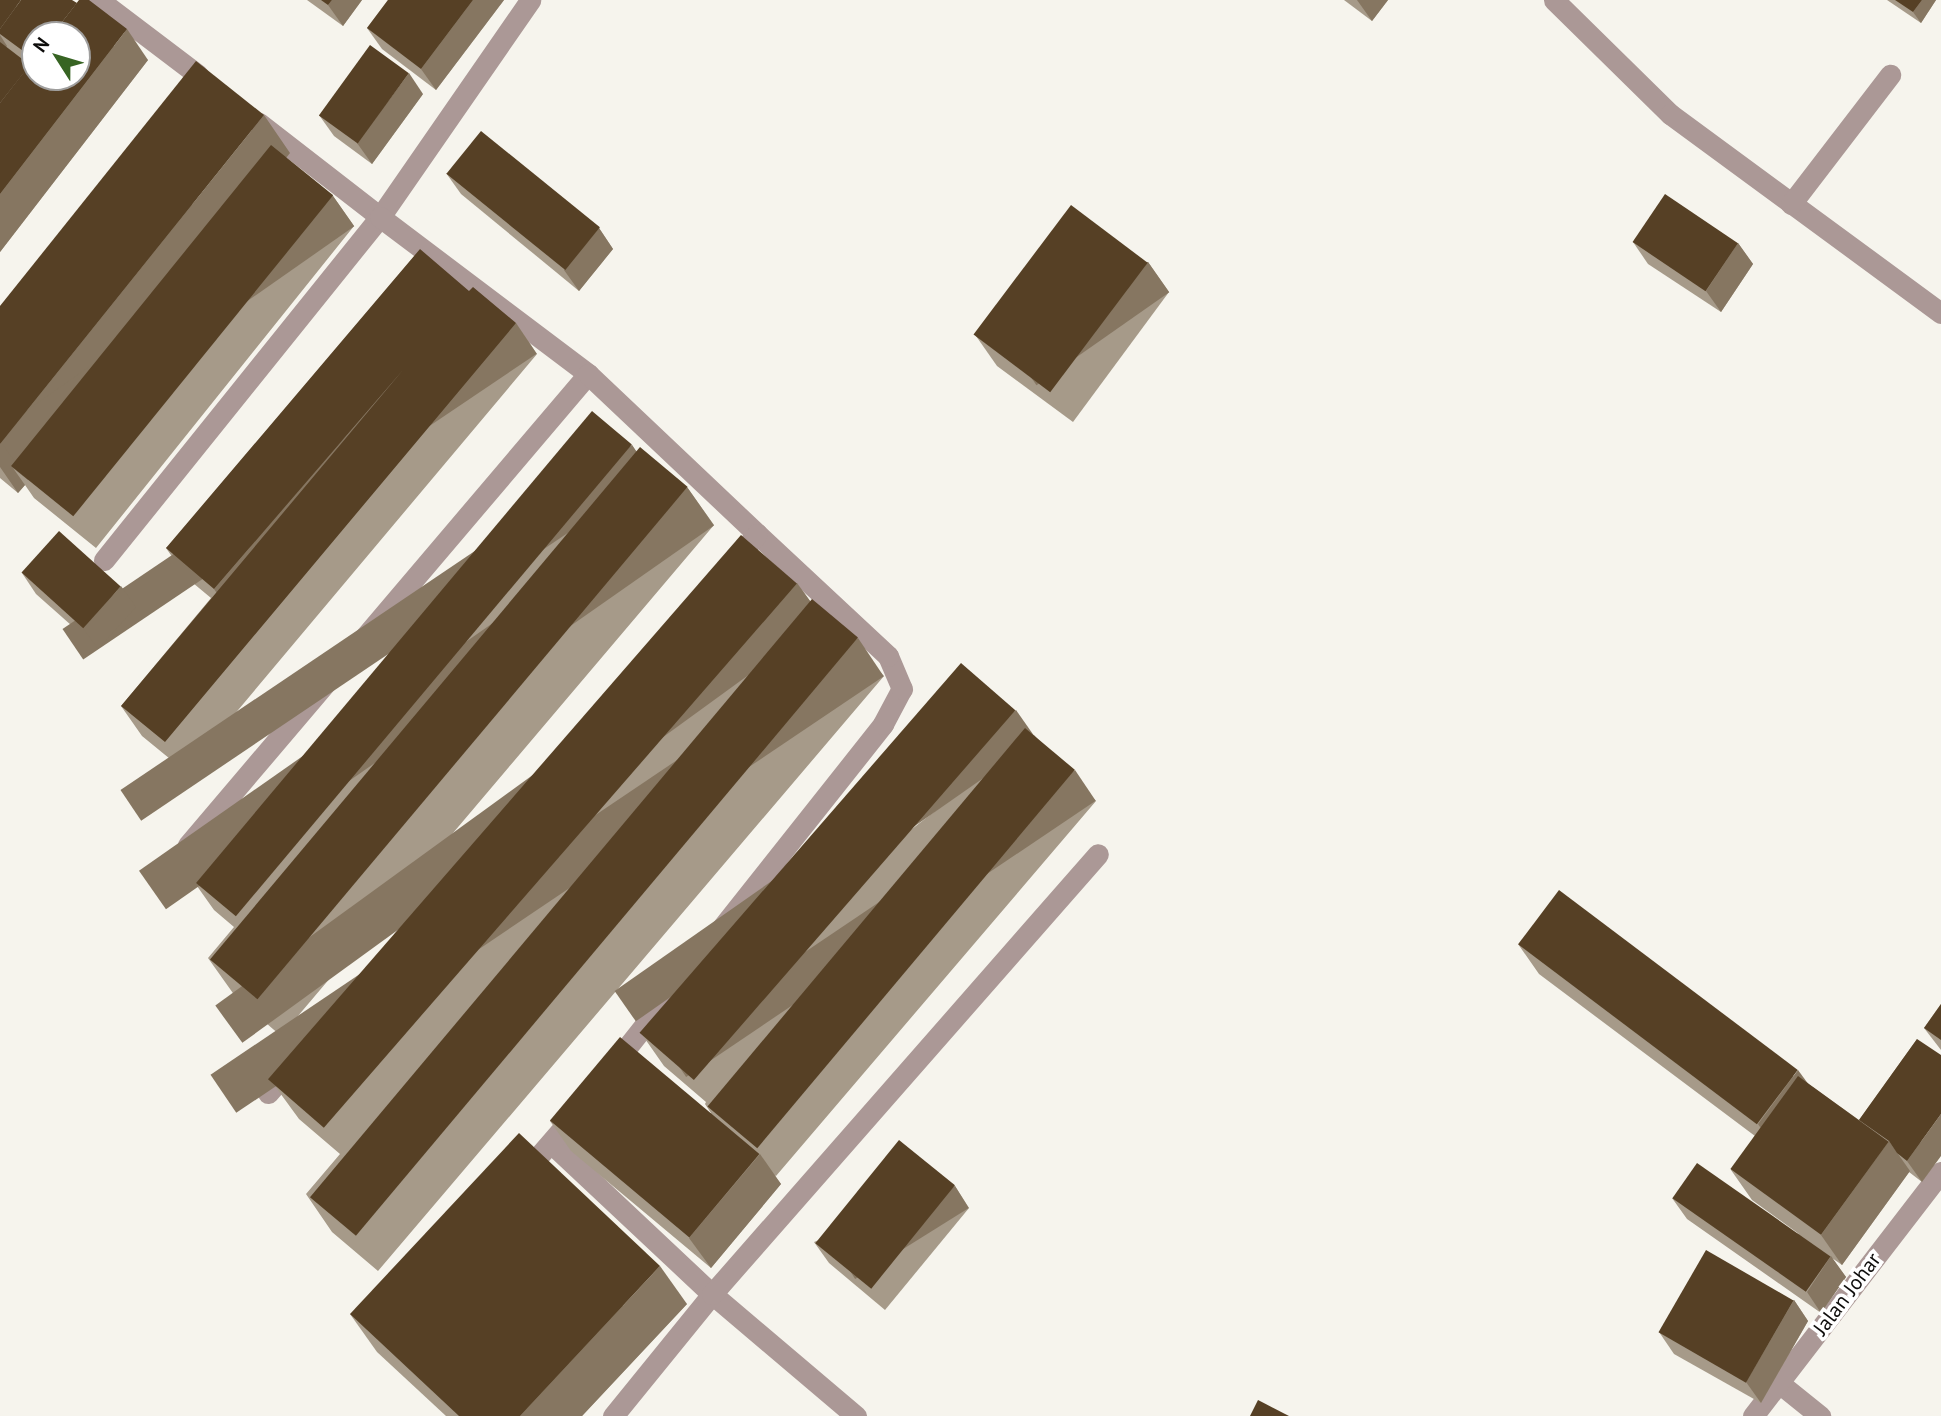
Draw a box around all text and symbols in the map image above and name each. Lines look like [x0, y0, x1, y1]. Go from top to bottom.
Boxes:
north arrow [21, 21, 91, 91]
text: N [27, 32, 54, 57]
street label: Jalan Johar [1808, 1248, 1886, 1340]

